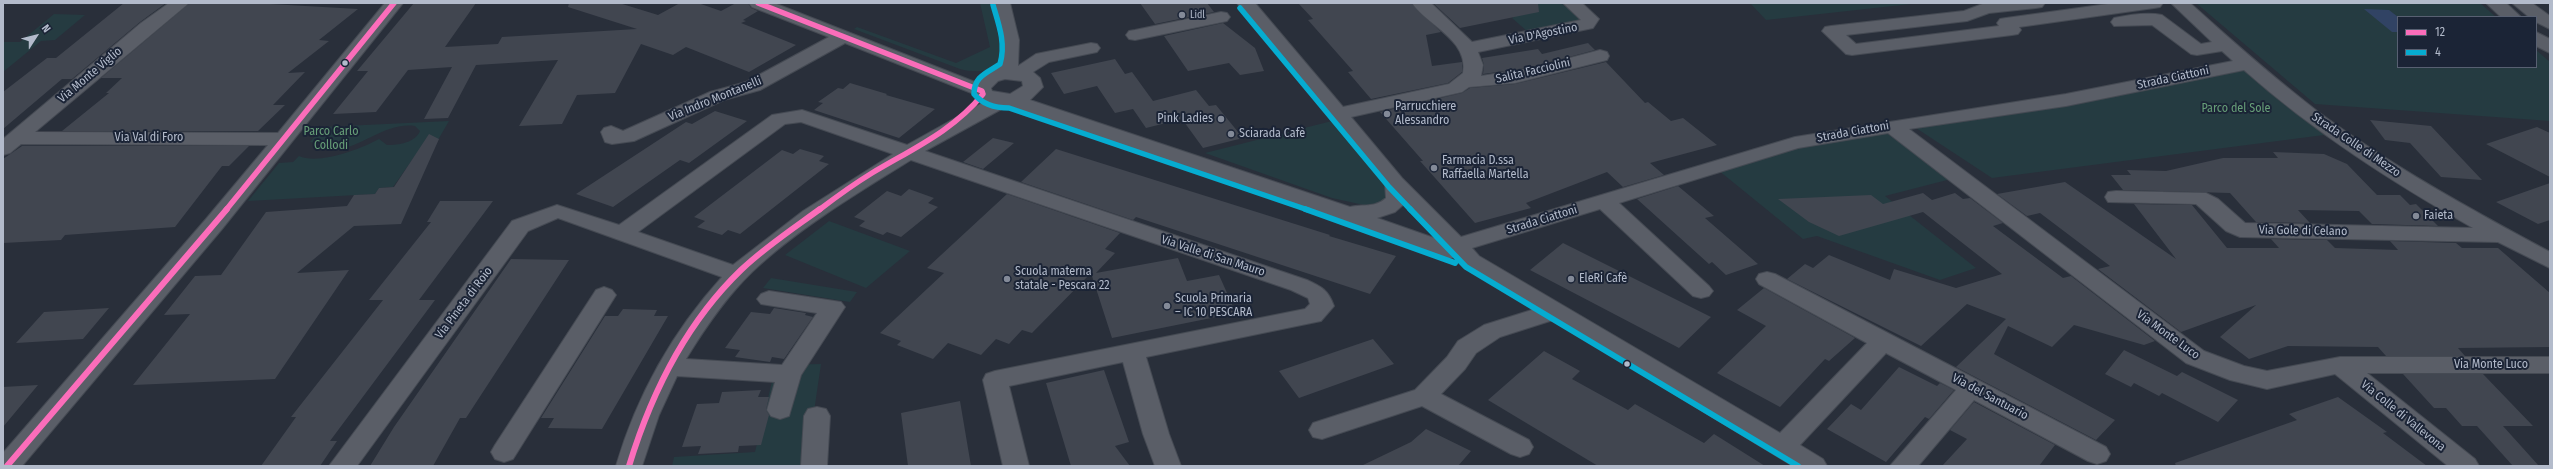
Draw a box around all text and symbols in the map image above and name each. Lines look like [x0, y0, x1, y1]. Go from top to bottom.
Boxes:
place label: Lidl [1190, 9, 1205, 21]
marker: Lidl [1177, 10, 1187, 20]
north arrow [16, 16, 56, 56]
legend [2397, 16, 2537, 68]
street label: Via D'Agostino [1507, 20, 1579, 48]
text: N [39, 22, 53, 35]
text: 12 [2435, 25, 2445, 39]
street label: Via Monte Viglio [55, 44, 125, 106]
text: 4 [2435, 45, 2441, 59]
street label: Salita Facciolini [1494, 55, 1572, 87]
unlabelled marker [340, 58, 350, 68]
street label: Strada Ciattoni [2136, 63, 2210, 93]
street label: Via Indro Montanelli [666, 74, 764, 124]
place label: Parrucchiere Alessandro [1395, 100, 1456, 128]
park label: Parco del Sole [2201, 102, 2271, 116]
marker: Parrucchiere Alessandro [1382, 109, 1392, 119]
street label: Strada Colle di Mezzo [2309, 110, 2403, 180]
place label: Pink Ladies [1157, 112, 1213, 126]
marker: Pink Ladies [1216, 114, 1226, 124]
street label: Strada Ciattoni [1816, 119, 1890, 145]
park label: Parco Carlo Collodi [304, 125, 358, 153]
place label: Sciarada Cafè [1239, 127, 1305, 141]
marker: Sciarada Cafè [1226, 129, 1236, 139]
street label: Via Val di Foro [115, 131, 183, 145]
place label: Farmacia D.ssa Raffaella Martella [1442, 154, 1529, 182]
marker: Farmacia D.ssa Raffaella Martella [1429, 163, 1439, 173]
street label: Strada Ciattoni [1505, 202, 1579, 238]
place label: Faieta [2424, 209, 2453, 223]
marker: Faieta [2411, 211, 2421, 221]
street label: Via Gole di Celano [2259, 223, 2347, 239]
street label: Via Valle di San Mauro [1159, 232, 1267, 280]
street label: Via Pineta di Roio [432, 264, 496, 342]
place label: Scuola materna statale - Pescara 22 [1015, 265, 1110, 293]
place label: EleRi Cafè [1579, 272, 1627, 286]
marker: Scuola materna statale - Pescara 22 [1002, 274, 1012, 284]
marker: EleRi Cafè [1566, 274, 1576, 284]
place label: Scuola Primaria – IC 10 PESCARA [1175, 292, 1252, 320]
marker: Scuola Primaria – IC 10 PESCARA [1162, 301, 1172, 311]
street label: Via Monte Luco [2134, 307, 2202, 363]
street label: Via Monte Luco [2454, 358, 2528, 372]
unlabelled marker [1622, 359, 1632, 369]
street label: Via del Santuario [1950, 371, 2030, 423]
street label: Via Colle di Vallevona [2358, 377, 2448, 455]

